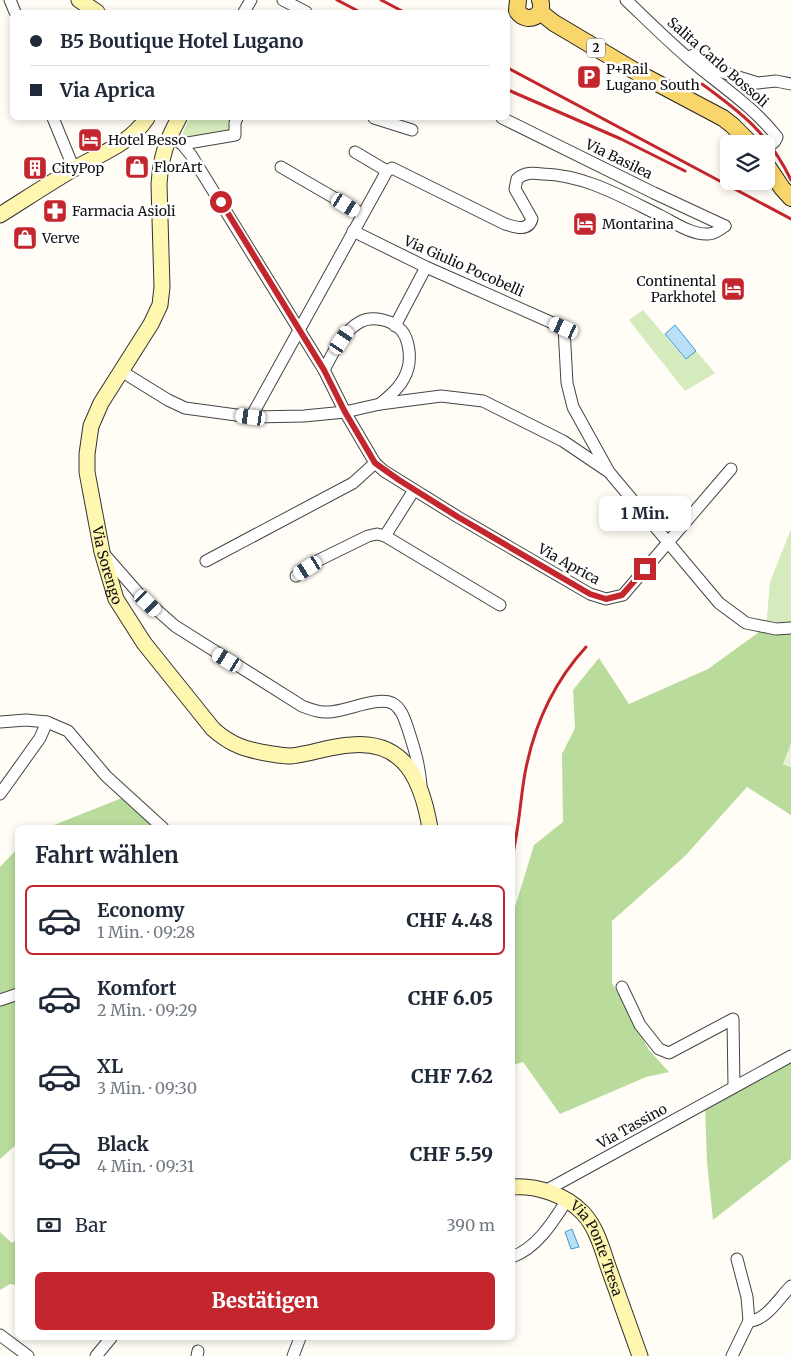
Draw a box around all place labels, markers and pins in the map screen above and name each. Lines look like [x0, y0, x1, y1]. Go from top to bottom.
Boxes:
place label: P+Rail Lugano South [606, 60, 700, 94]
parking icon: P+Rail Lugano South [576, 64, 602, 90]
hotel icon: Hotel Besso [77, 127, 103, 153]
place label: Hotel Besso [108, 131, 186, 149]
shop icon: FlorArt [124, 154, 150, 180]
building icon: CityPop [22, 155, 48, 181]
place label: FlorArt [154, 158, 203, 176]
place label: CityPop [52, 159, 105, 177]
pharmacy icon: Farmacia Asioli [42, 198, 68, 224]
place label: Farmacia Asioli [72, 202, 176, 220]
hotel icon: Montarina [572, 211, 598, 237]
place label: Montarina [602, 215, 674, 233]
shop icon: Verve [12, 225, 38, 251]
place label: Verve [41, 229, 80, 247]
place label: Continental Parkhotel [637, 272, 717, 306]
hotel icon: Continental Parkhotel [720, 276, 746, 302]

